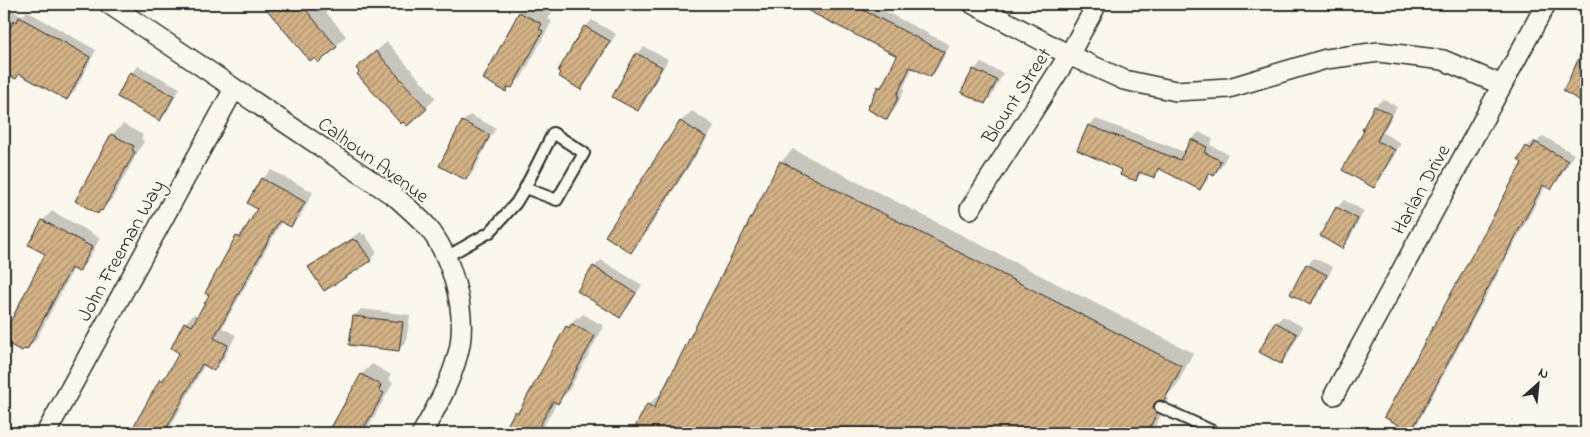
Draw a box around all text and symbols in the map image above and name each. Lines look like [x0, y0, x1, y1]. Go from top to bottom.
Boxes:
street label: Blount Street [976, 42, 1060, 151]
street label: Calhoun Avenue [311, 111, 434, 211]
street label: Harlan Drive [1385, 140, 1459, 241]
street label: John Freeman Way [71, 175, 173, 327]
north arrow [1512, 360, 1562, 410]
text: N [1534, 362, 1552, 385]

